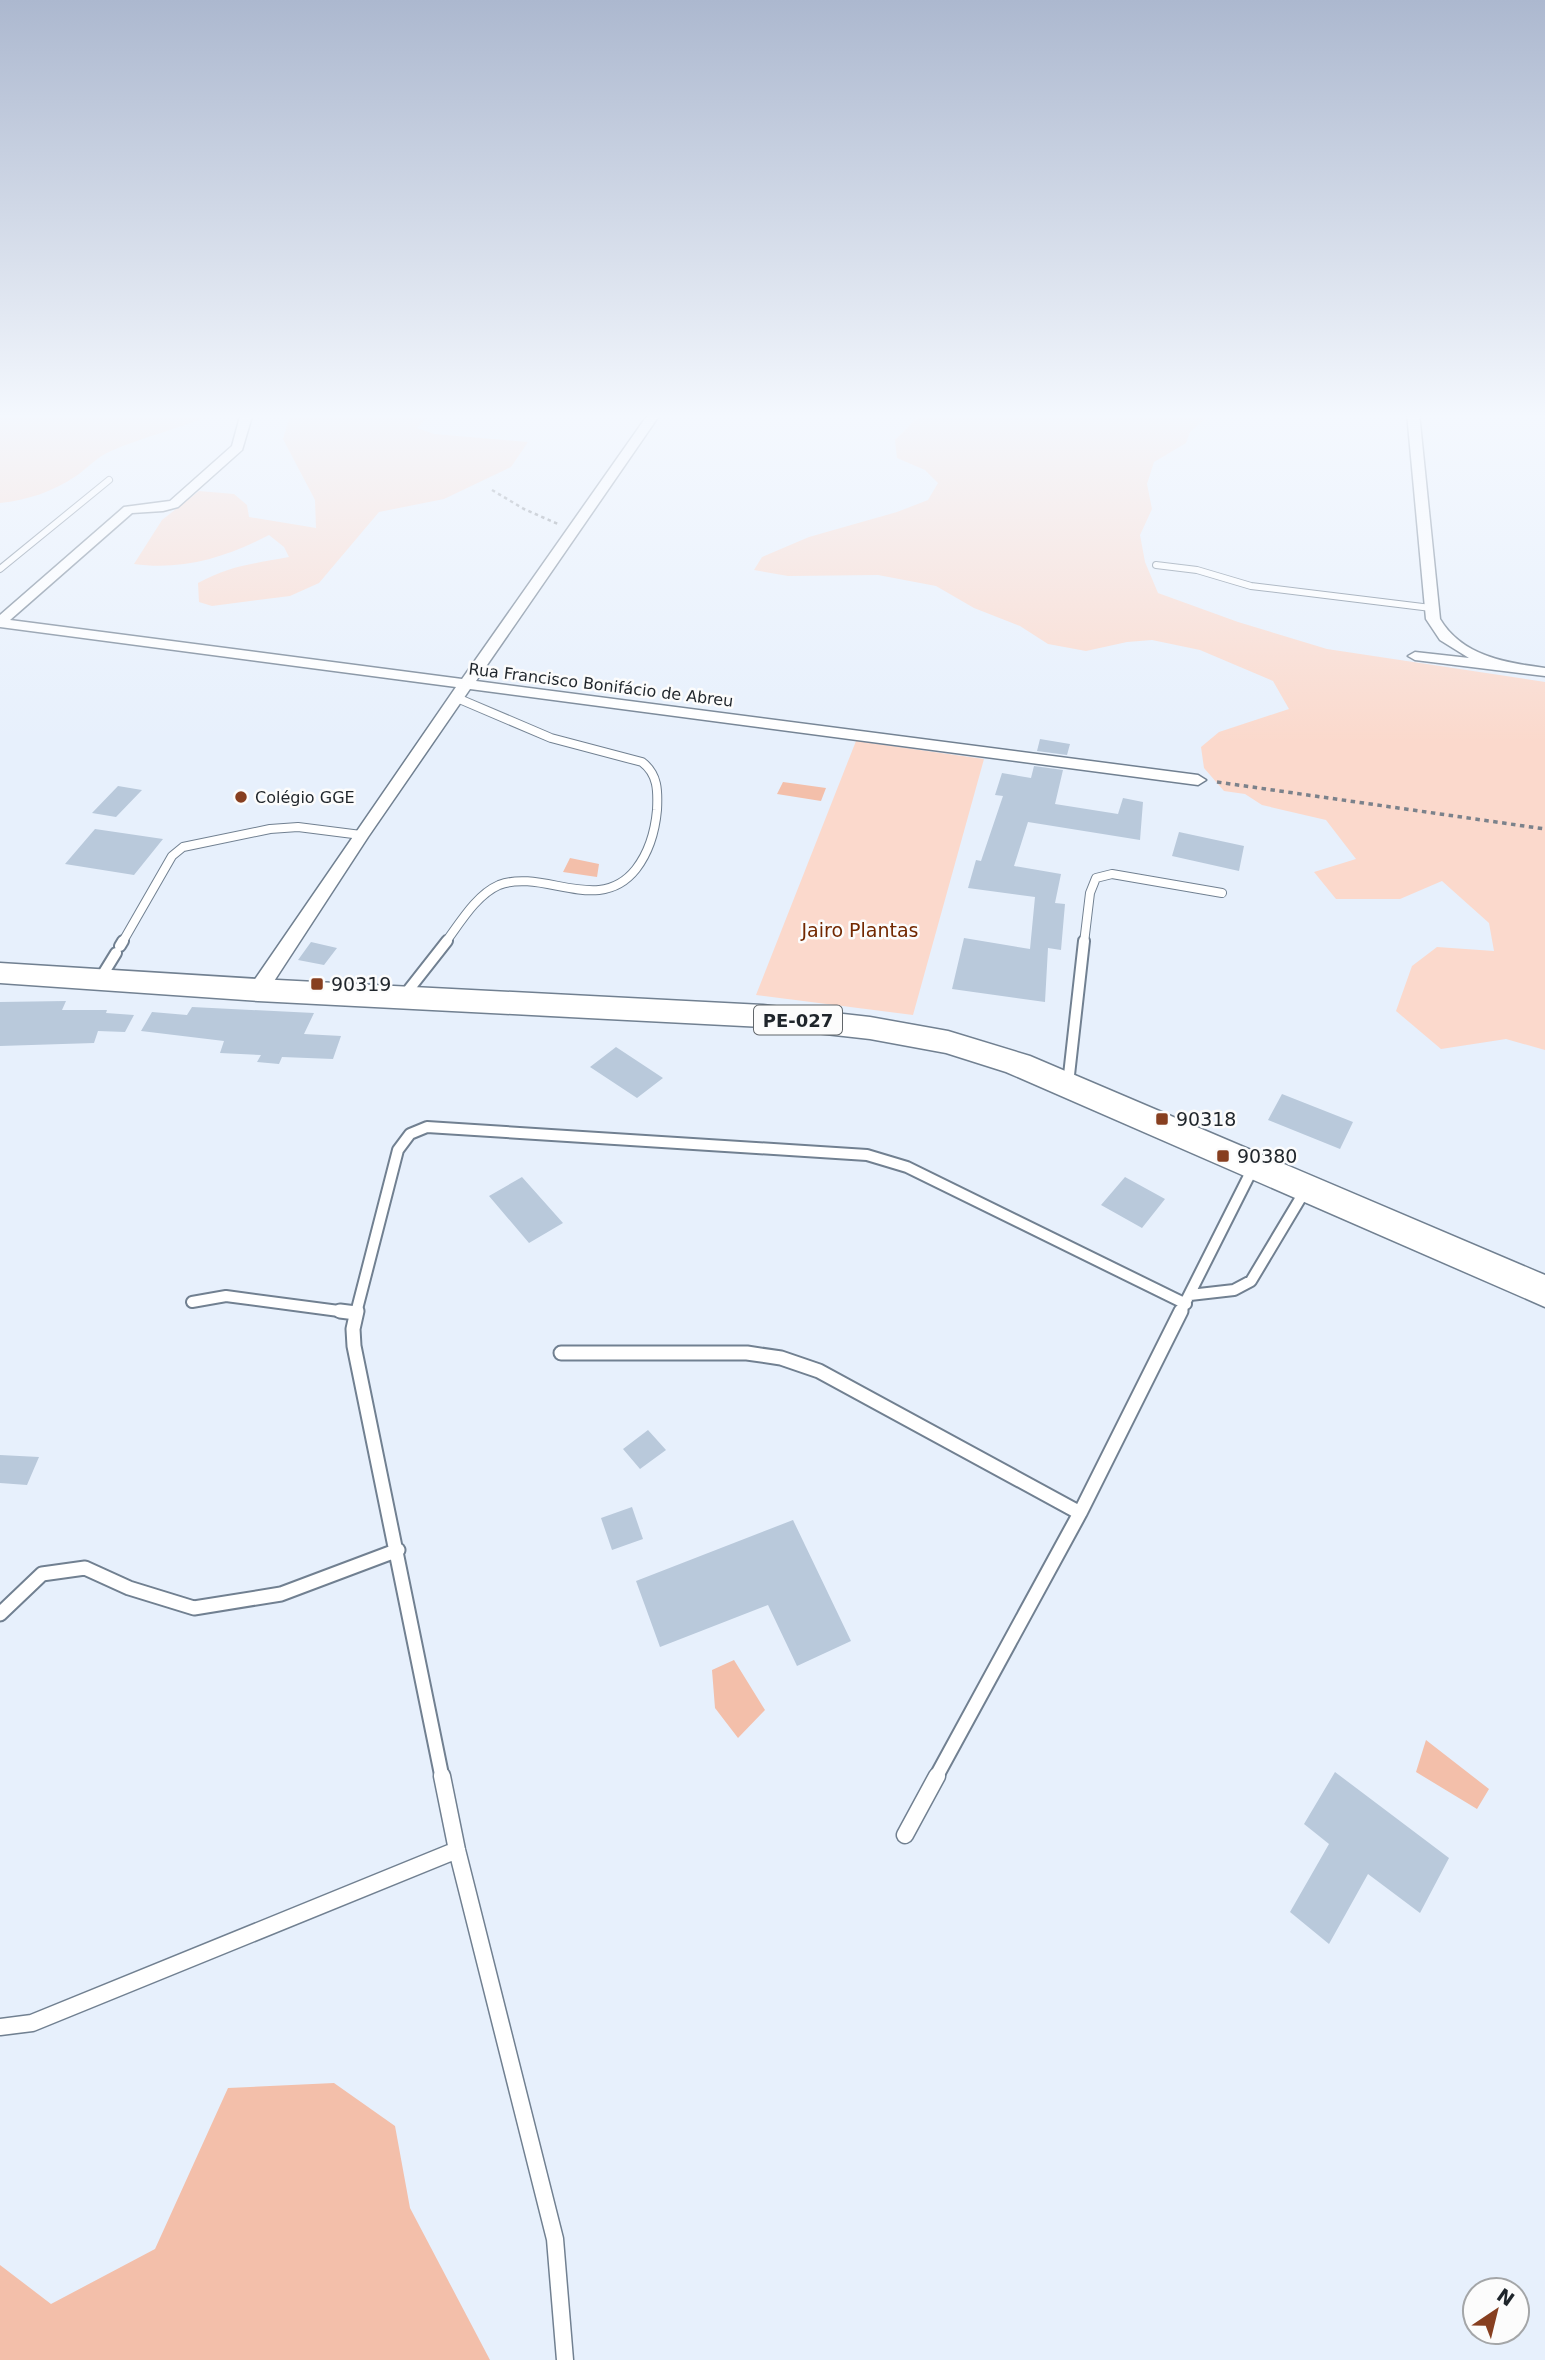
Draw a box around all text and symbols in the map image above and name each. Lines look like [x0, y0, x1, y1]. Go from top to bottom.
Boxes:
street label: Rua Francisco Bonifácio de Abreu [468, 659, 734, 711]
place label: Colégio GGE [255, 788, 355, 807]
marker: Colégio GGE [233, 789, 249, 805]
park label: Jairo Plantas [801, 919, 919, 941]
place label: 90319 [331, 973, 391, 995]
marker: 90319 [309, 976, 325, 992]
road number: PE-027 [754, 1006, 842, 1035]
place label: 90318 [1176, 1108, 1236, 1130]
marker: 90318 [1154, 1111, 1170, 1127]
place label: 90380 [1237, 1145, 1297, 1167]
marker: 90380 [1215, 1148, 1231, 1164]
north arrow [1461, 2276, 1531, 2346]
text: N [1493, 2284, 1519, 2311]

